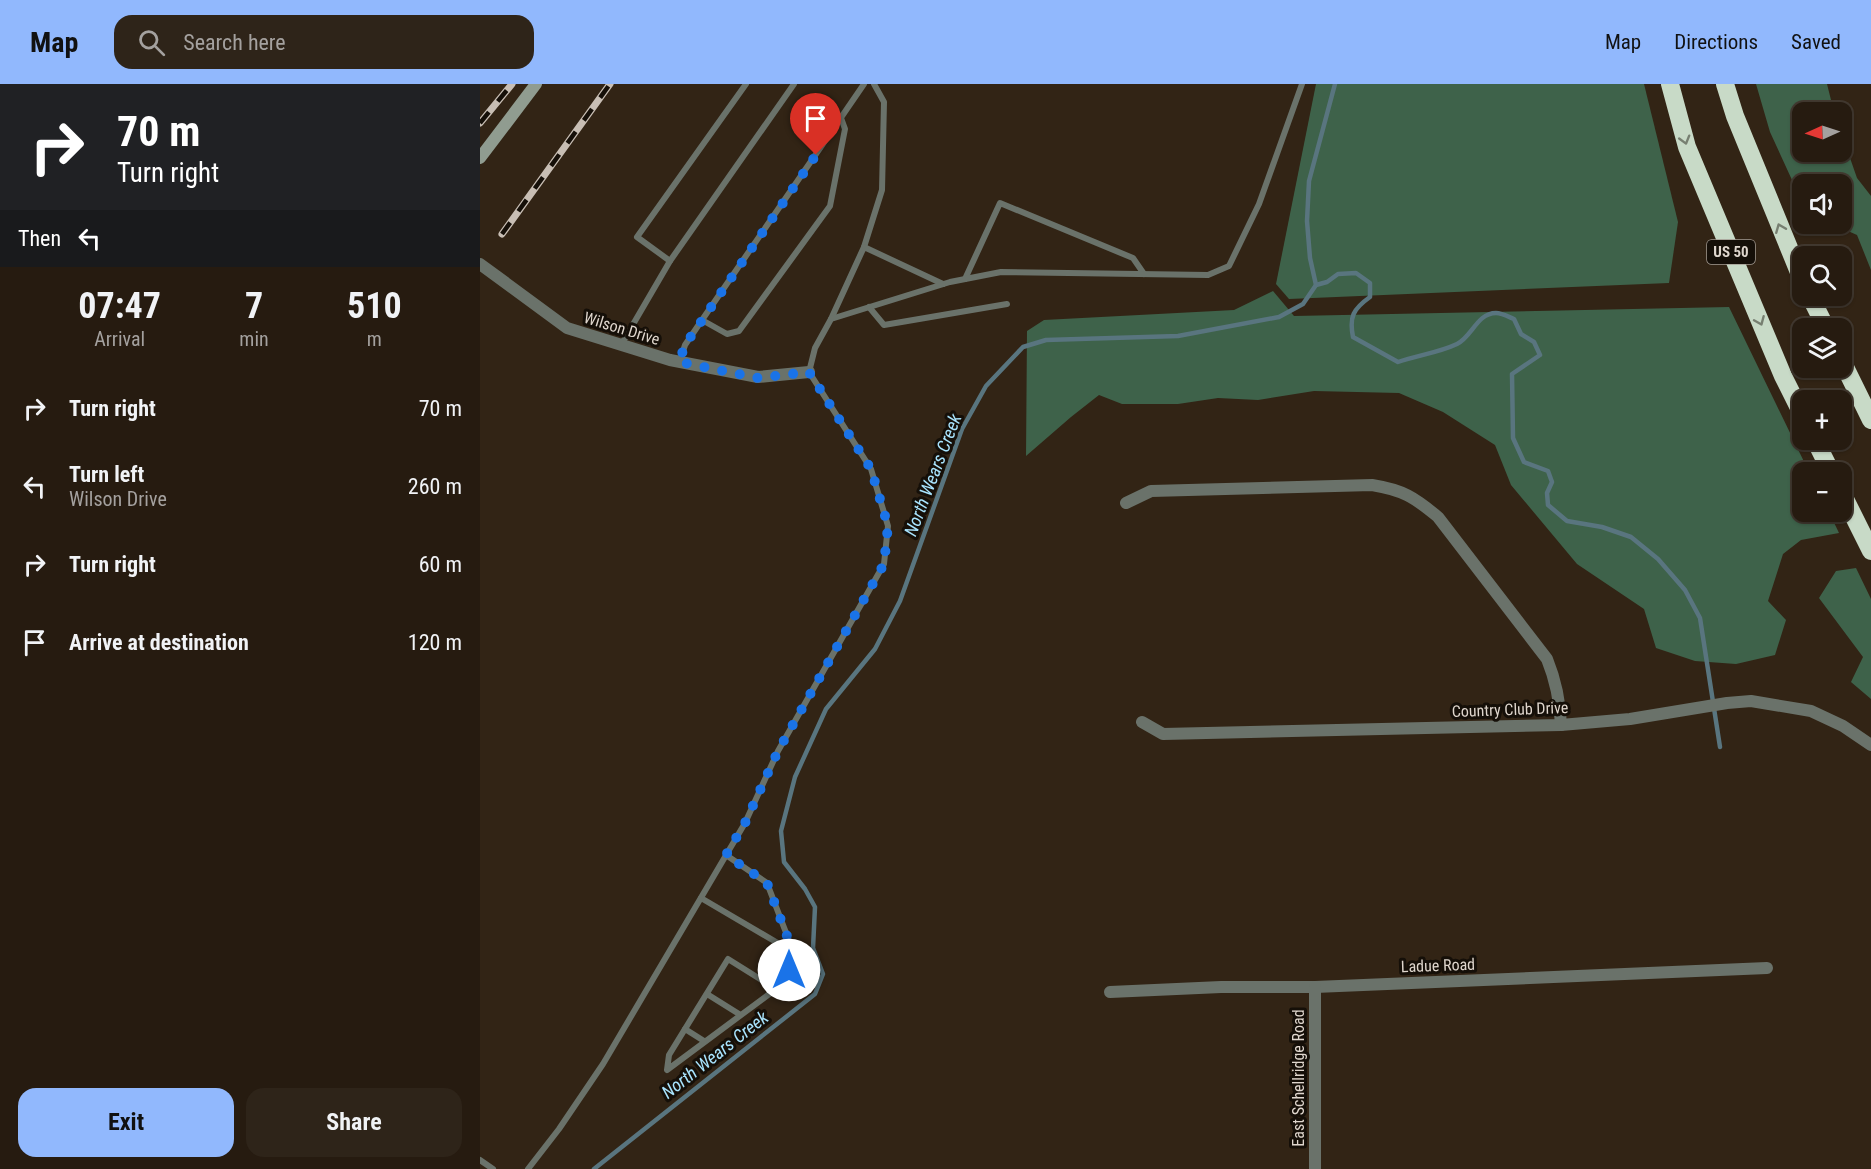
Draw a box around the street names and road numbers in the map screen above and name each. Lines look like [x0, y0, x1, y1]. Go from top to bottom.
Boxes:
road number: US 50 [1707, 240, 1755, 264]
street label: Wilson Drive [582, 308, 662, 349]
street label: Country Club Drive [1451, 698, 1569, 721]
street label: Ladue Road [1401, 955, 1475, 976]
street label: East Schellridge Road [1289, 1009, 1308, 1147]

